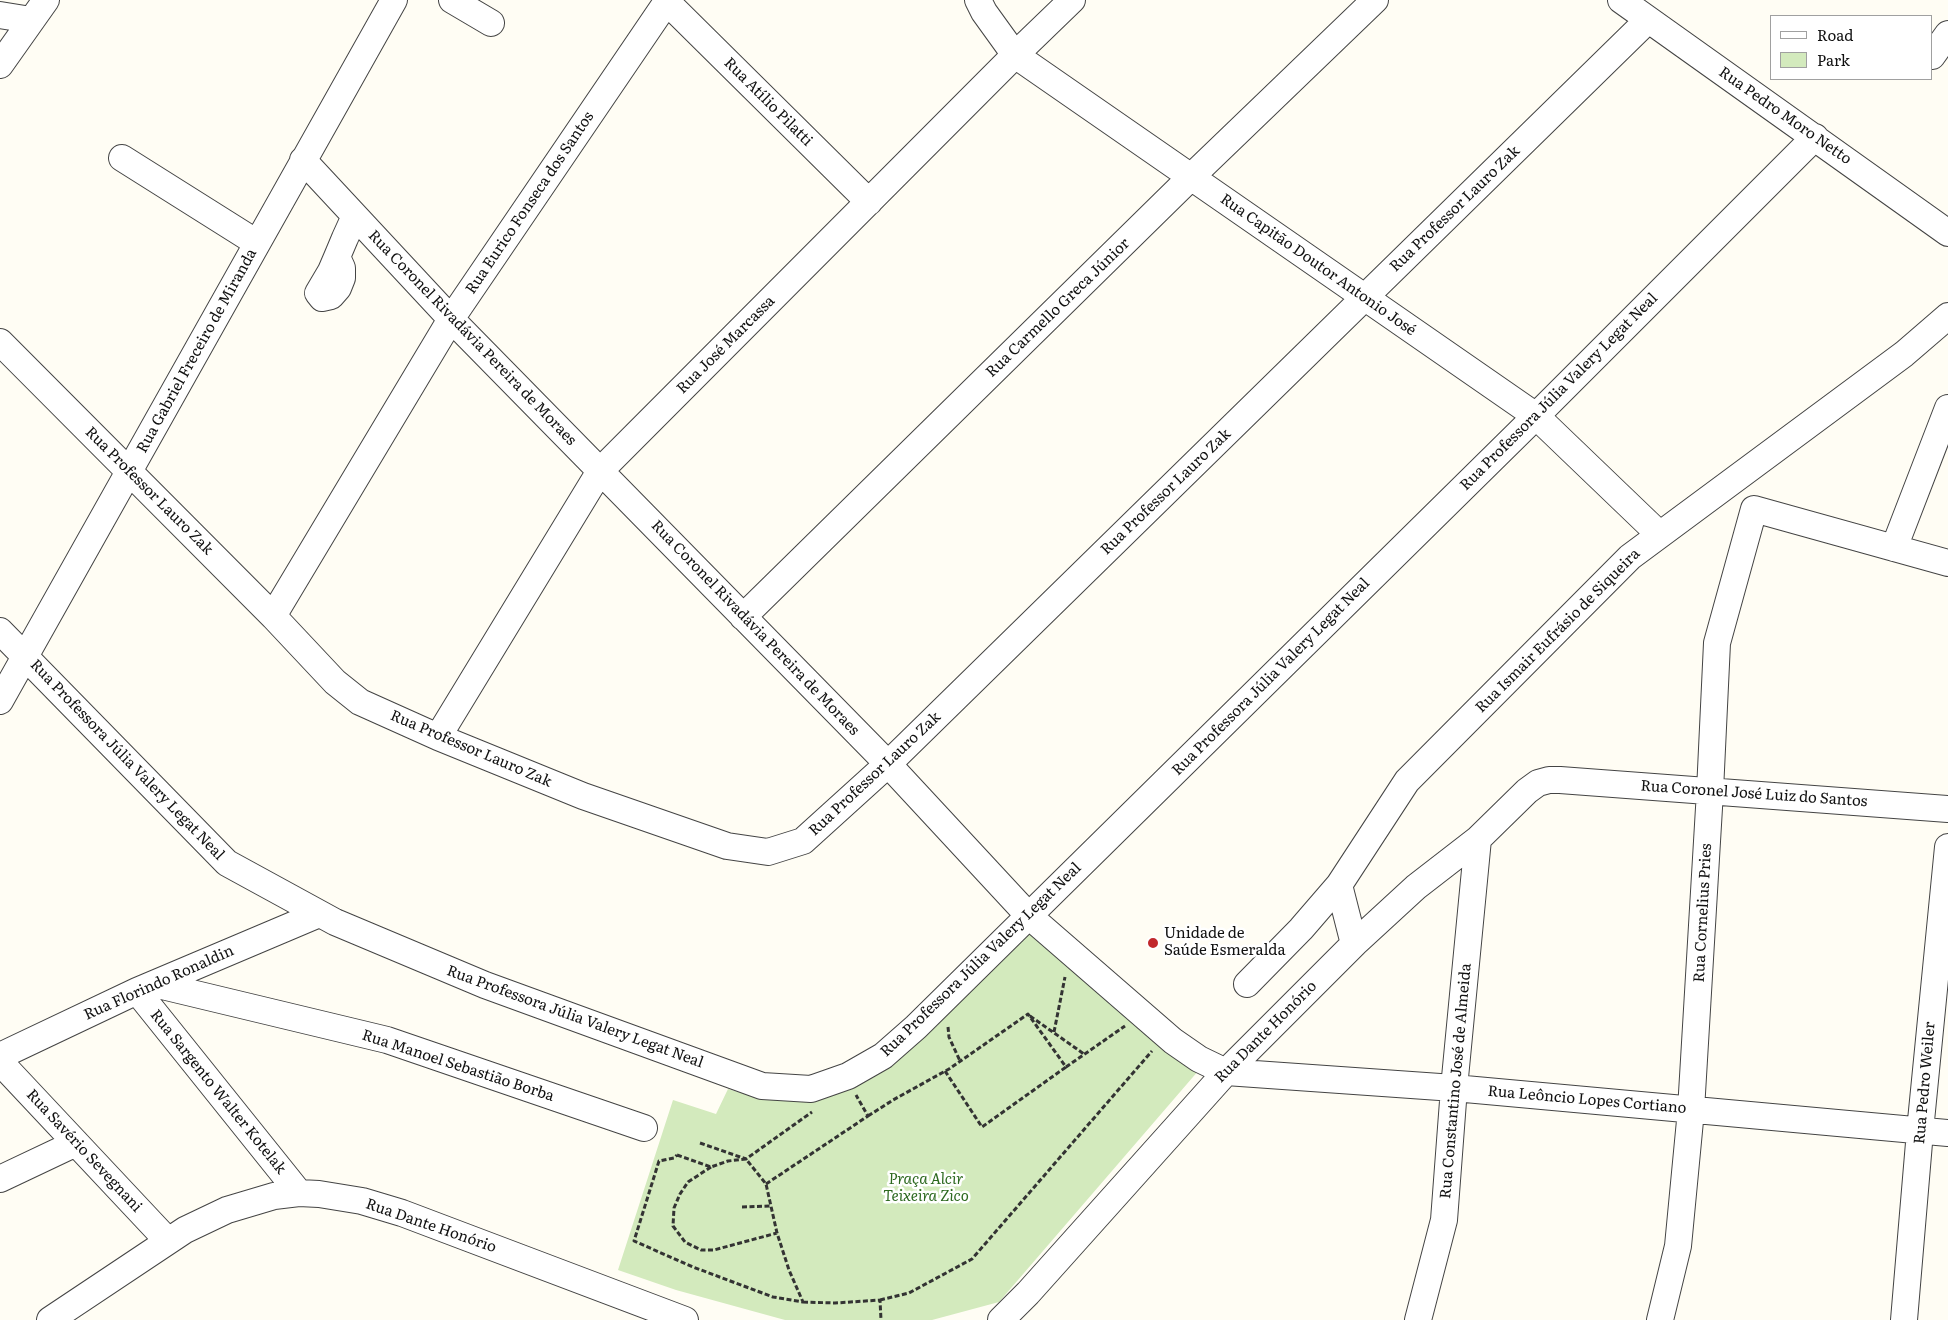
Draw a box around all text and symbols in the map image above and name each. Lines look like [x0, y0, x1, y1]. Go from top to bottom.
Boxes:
legend [1770, 15, 1933, 80]
text: Road [1817, 23, 1853, 46]
text: Park [1817, 48, 1850, 71]
street label: Rua Atílio Pilatti [720, 54, 816, 150]
street label: Rua Pedro Moro Netto [1715, 63, 1855, 169]
street label: Rua Eurico Fonseca dos Santos [462, 108, 598, 298]
street label: Rua Professor Lauro Zak [1386, 142, 1524, 276]
street label: Rua Capitão Doutor Antonio José [1217, 190, 1419, 340]
street label: Rua Coronel Rivadávia Pereira de Moraes [364, 227, 580, 449]
street label: Rua Carmello Greca Júnior [983, 235, 1133, 381]
street label: Rua Gabriel Freceiro de Miranda [133, 246, 261, 456]
street label: Rua Professora Júlia Valery Legat Neal [1456, 289, 1662, 495]
street label: Rua José Marcassa [673, 292, 779, 398]
street label: Rua Professor Lauro Zak [81, 423, 217, 559]
street label: Rua Professor Lauro Zak [1097, 425, 1235, 559]
street label: Rua Coronel Rivadávia Pereira de Moraes [647, 517, 863, 739]
street label: Rua Ismair Eufrásio de Siqueira [1472, 545, 1644, 717]
street label: Rua Professora Júlia Valery Legat Neal [1168, 574, 1374, 780]
street label: Rua Professora Júlia Valery Legat Neal [26, 656, 228, 864]
street label: Rua Professor Lauro Zak [388, 707, 554, 791]
street label: Rua Professor Lauro Zak [805, 708, 945, 840]
street label: Rua Coronel José Luiz do Santos [1640, 777, 1868, 811]
street label: Rua Cornelius Pries [1690, 843, 1716, 983]
street label: Rua Professora Júlia Valery Legat Neal [877, 859, 1085, 1061]
place label: Unidade de Saúde Esmeralda [1164, 925, 1286, 960]
marker: Unidade de Saúde Esmeralda [1146, 936, 1160, 950]
street label: Rua Florindo Ronaldin [81, 942, 237, 1024]
street label: Rua Professora Júlia Valery Legat Neal [444, 962, 706, 1072]
street label: Rua Constantino José de Almeida [1437, 962, 1475, 1200]
street label: Rua Dante Honório [1211, 977, 1321, 1087]
street label: Rua Sargento Walter Kotelak [146, 1006, 290, 1178]
street label: Rua Pedro Weiler [1911, 1021, 1939, 1145]
street label: Rua Manoel Sebastião Borba [360, 1026, 556, 1106]
street label: Rua Leôncio Lopes Cortiano [1487, 1082, 1687, 1118]
street label: Rua Savério Sevegnani [22, 1086, 146, 1216]
park label: Praça Alcir Teixeira Zico [883, 1171, 969, 1206]
street label: Rua Dante Honório [363, 1195, 499, 1257]

